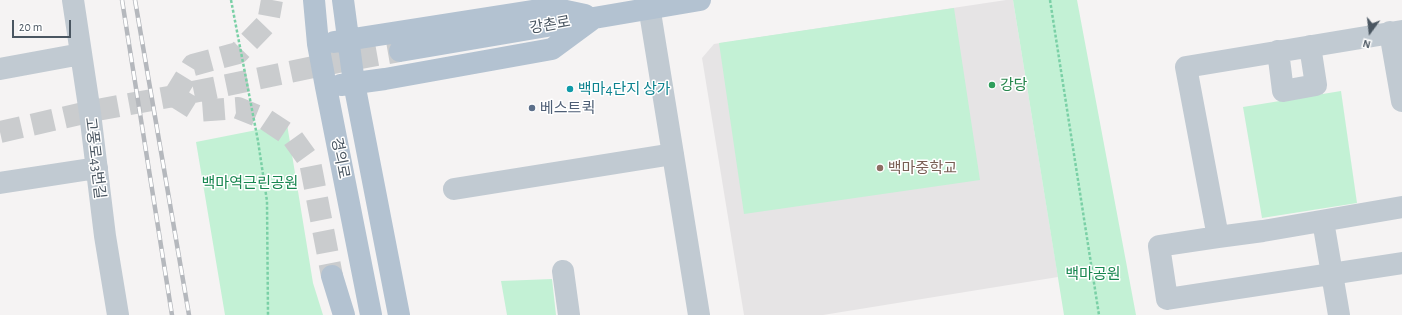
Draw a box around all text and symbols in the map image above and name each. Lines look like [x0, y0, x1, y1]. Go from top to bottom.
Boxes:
scale bar [14, 12, 73, 38]
north arrow [1350, 12, 1390, 52]
street label: 강촌로 [528, 13, 572, 37]
text: 20 m [19, 21, 42, 33]
text: N [1362, 38, 1372, 50]
place label: 강당 [1000, 76, 1028, 94]
place label: 백마4단지 상가 [578, 80, 670, 98]
marker: 강당 [987, 80, 997, 90]
marker: 백마4단지 상가 [565, 84, 575, 94]
place label: 베스트퀵 [540, 99, 595, 117]
marker: 베스트퀵 [527, 103, 537, 113]
street label: 고풍로43번길 [81, 116, 109, 200]
street label: 경의로 [327, 136, 353, 180]
place label: 백마중학교 [888, 159, 957, 177]
marker: 백마중학교 [875, 163, 885, 173]
park label: 백마역근린공원 [202, 174, 298, 192]
park label: 백마공원 [1065, 265, 1121, 283]

